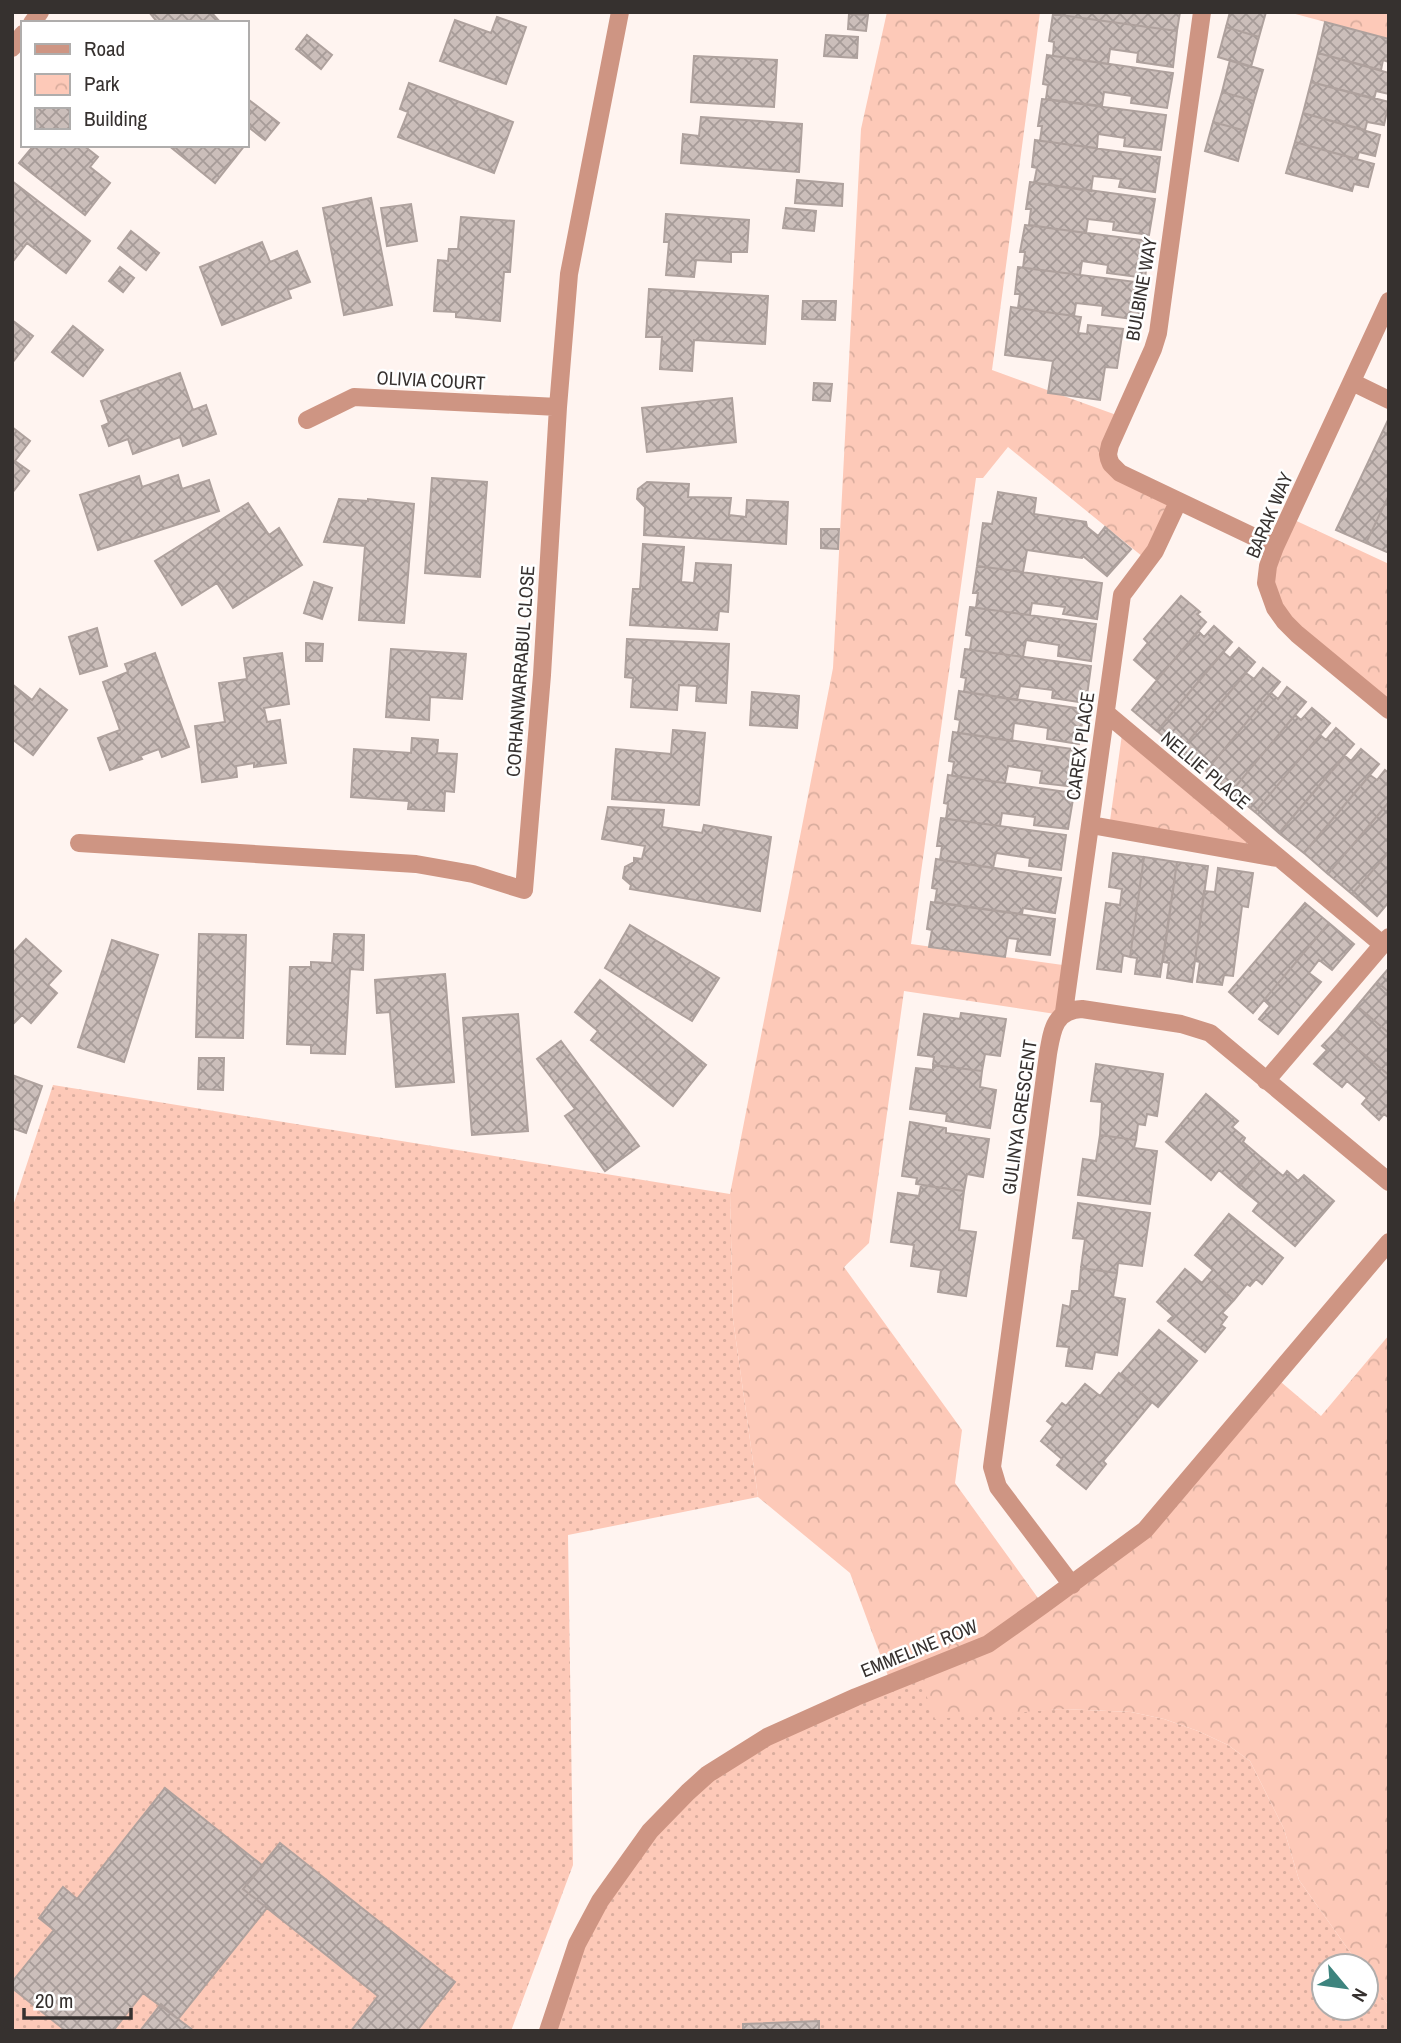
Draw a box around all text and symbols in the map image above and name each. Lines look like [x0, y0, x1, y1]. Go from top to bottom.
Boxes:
legend [21, 21, 248, 147]
text: Road [84, 34, 125, 63]
text: Park [84, 69, 120, 98]
text: Building [84, 104, 148, 133]
street label: BULBINE WAY [1119, 235, 1163, 343]
street label: OLIVIA COURT [376, 364, 486, 396]
street label: BARAK WAY [1239, 468, 1299, 562]
street label: CORHANWARRABUL CLOSE [500, 564, 540, 778]
street label: CAREX PLACE [1060, 690, 1100, 802]
street label: NELLIE PLACE [1156, 725, 1256, 815]
street label: GULINYA CRESCENT [995, 1037, 1043, 1196]
street label: EMMELINE ROW [857, 1613, 982, 1683]
north arrow [1310, 1952, 1380, 2022]
scale bar [24, 1976, 131, 2020]
text: N [1346, 1984, 1374, 2006]
text: 20 m [35, 1986, 73, 2015]

